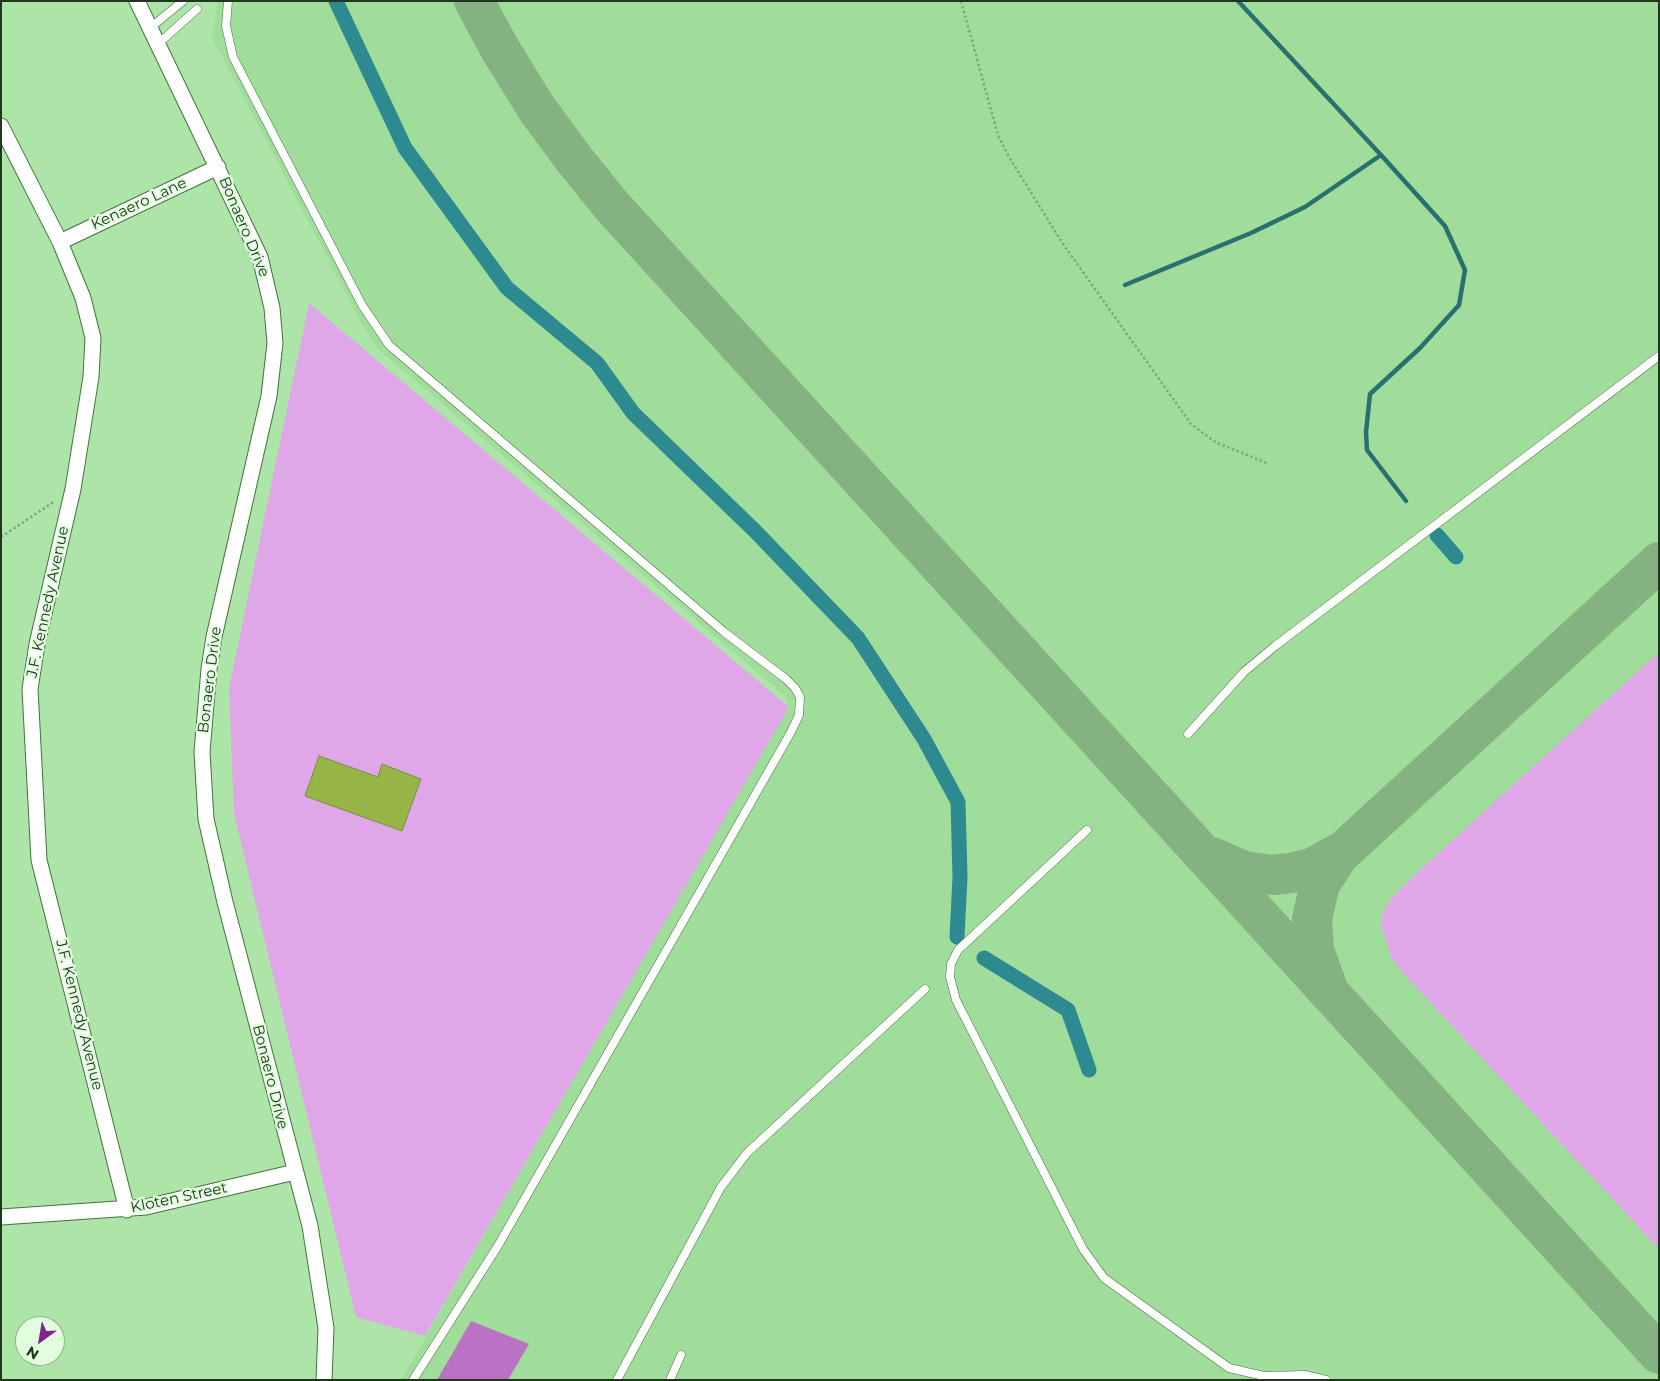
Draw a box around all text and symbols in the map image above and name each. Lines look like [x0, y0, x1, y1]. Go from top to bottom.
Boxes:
street label: Kenaero Lane [88, 174, 190, 234]
street label: Bonaero Drive [215, 174, 273, 280]
street label: J.F. Kennedy Avenue [23, 525, 73, 679]
street label: Bonaero Drive [195, 626, 225, 734]
street label: J.F. Kennedy Avenue [52, 938, 106, 1092]
street label: Bonaero Drive [248, 1023, 292, 1131]
street label: Kloten Street [129, 1179, 229, 1217]
north arrow [15, 1316, 65, 1366]
text: N [23, 1342, 42, 1364]

